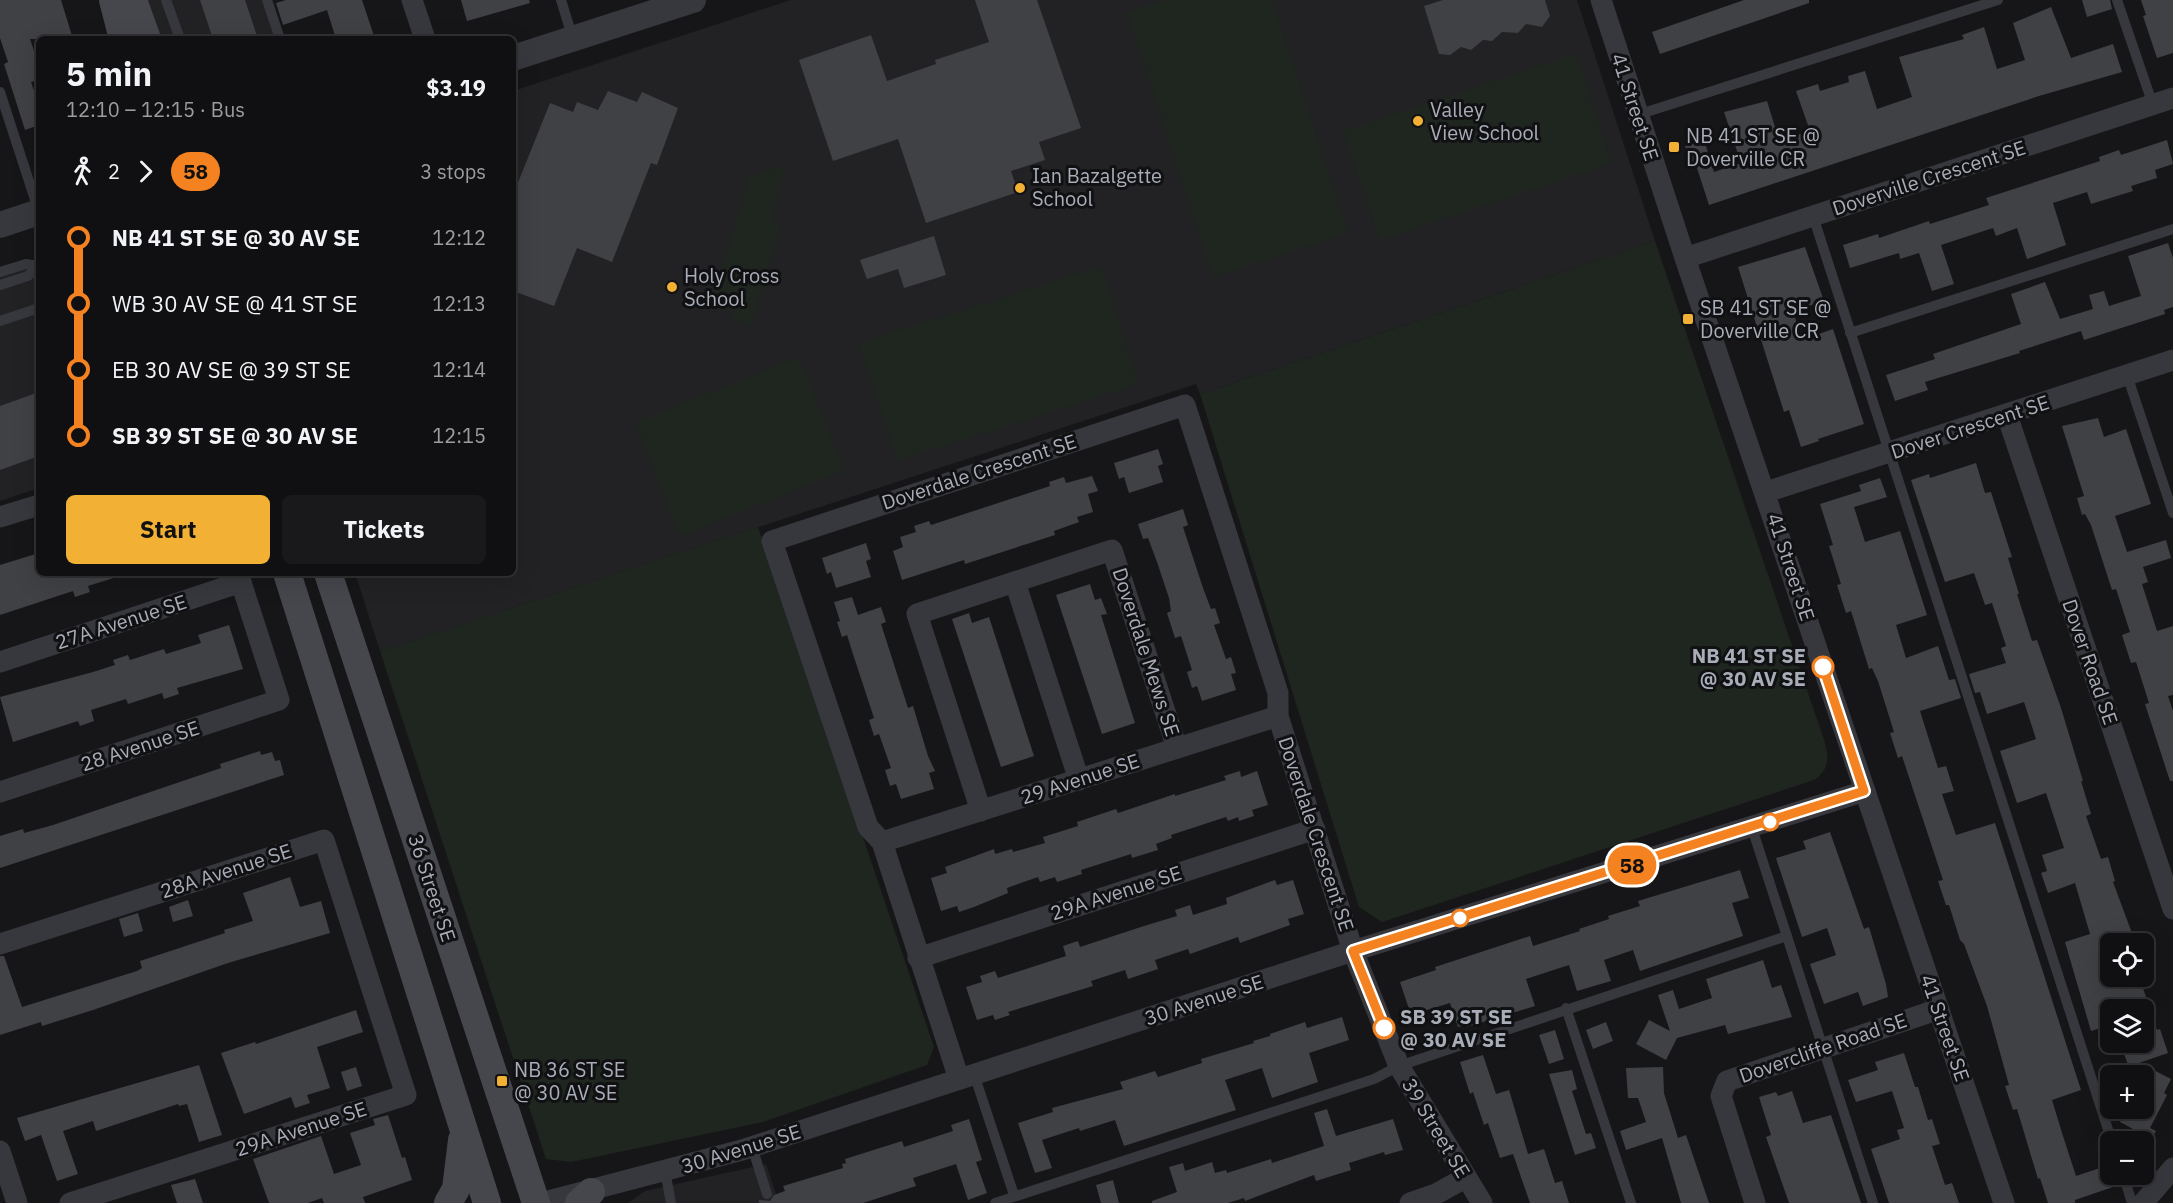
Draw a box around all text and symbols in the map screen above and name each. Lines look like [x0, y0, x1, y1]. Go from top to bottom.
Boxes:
street label: 41 Street SE [1605, 50, 1666, 164]
text: 5 min [66, 52, 152, 95]
text: $3.19 [426, 73, 486, 102]
text: 12:10 – 12:15 · Bus [66, 96, 245, 123]
place label: Valley View School [1430, 96, 1539, 146]
marker: Valley View School [1411, 114, 1425, 128]
place label: NB 41 ST SE @ Doverville CR [1686, 122, 1820, 172]
street label: Doverville Crescent SE [1829, 134, 2029, 222]
marker: NB 41 ST SE @ Doverville CR [1667, 140, 1681, 154]
icon: walk [66, 155, 99, 188]
icon: forward [129, 155, 162, 188]
text: 58 [183, 157, 208, 185]
text: 2 [108, 158, 120, 185]
text: 3 stops [420, 158, 486, 185]
place label: Ian Bazalgette School [1032, 162, 1162, 212]
marker: Ian Bazalgette School [1013, 181, 1027, 195]
text: NB 41 ST SE @ 30 AV SE [112, 223, 360, 252]
text: 12:12 [432, 224, 486, 251]
place label: Holy Cross School [684, 262, 780, 312]
marker: Holy Cross School [665, 280, 679, 294]
text: WB 30 AV SE @ 41 ST SE [112, 289, 358, 318]
text: 12:13 [432, 290, 486, 317]
place label: SB 41 ST SE @ Doverville CR [1700, 294, 1831, 344]
marker: SB 41 ST SE @ Doverville CR [1681, 312, 1695, 326]
text: EB 30 AV SE @ 39 ST SE [112, 355, 351, 384]
text: 12:14 [432, 356, 486, 383]
street label: Dover Crescent SE [1887, 388, 2052, 465]
text: SB 39 ST SE @ 30 AV SE [112, 421, 358, 450]
text: 12:15 [432, 422, 486, 449]
street label: Doverdale Crescent SE [878, 427, 1080, 516]
button: Start [66, 495, 270, 564]
button: Tickets [282, 495, 486, 564]
street label: 41 Street SE [1761, 510, 1822, 624]
street label: Doverdale Mews SE [1106, 564, 1187, 740]
street label: 27A Avenue SE [52, 588, 190, 655]
street label: Dover Road SE [2056, 595, 2125, 728]
place label: NB 41 ST SE @ 30 AV SE [1692, 642, 1806, 692]
marker: NB 41 ST SE @ 30 AV SE [1812, 656, 1834, 678]
street label: 28 Avenue SE [77, 714, 203, 777]
street label: Doverdale Crescent SE [1272, 733, 1361, 935]
street label: 29 Avenue SE [1017, 747, 1143, 810]
unlabelled marker [1761, 813, 1779, 831]
street label: 36 Street SE [402, 831, 463, 945]
street label: 28A Avenue SE [157, 837, 295, 904]
line badge: 58 [1605, 846, 1659, 884]
text: 58 [1619, 851, 1645, 879]
street label: 29A Avenue SE [1047, 859, 1185, 926]
unlabelled marker [1451, 909, 1469, 927]
map controls [2100, 933, 2154, 1185]
button: locate [2100, 933, 2154, 987]
street label: 30 Avenue SE [1141, 968, 1267, 1031]
street label: 41 Street SE [1915, 971, 1976, 1085]
button: layers [2100, 999, 2154, 1053]
place label: SB 39 ST SE @ 30 AV SE [1400, 1003, 1512, 1053]
street label: Dovercliffe Road SE [1736, 1006, 1910, 1089]
marker: SB 39 ST SE @ 30 AV SE [1373, 1017, 1395, 1039]
place label: NB 36 ST SE @ 30 AV SE [514, 1056, 625, 1106]
button: + [2100, 1065, 2154, 1119]
street label: 39 Street SE [1396, 1073, 1477, 1183]
marker: NB 36 ST SE @ 30 AV SE [495, 1074, 509, 1088]
street label: 29A Avenue SE [232, 1095, 370, 1162]
street label: 30 Avenue SE [678, 1118, 804, 1179]
button: − [2100, 1131, 2154, 1185]

